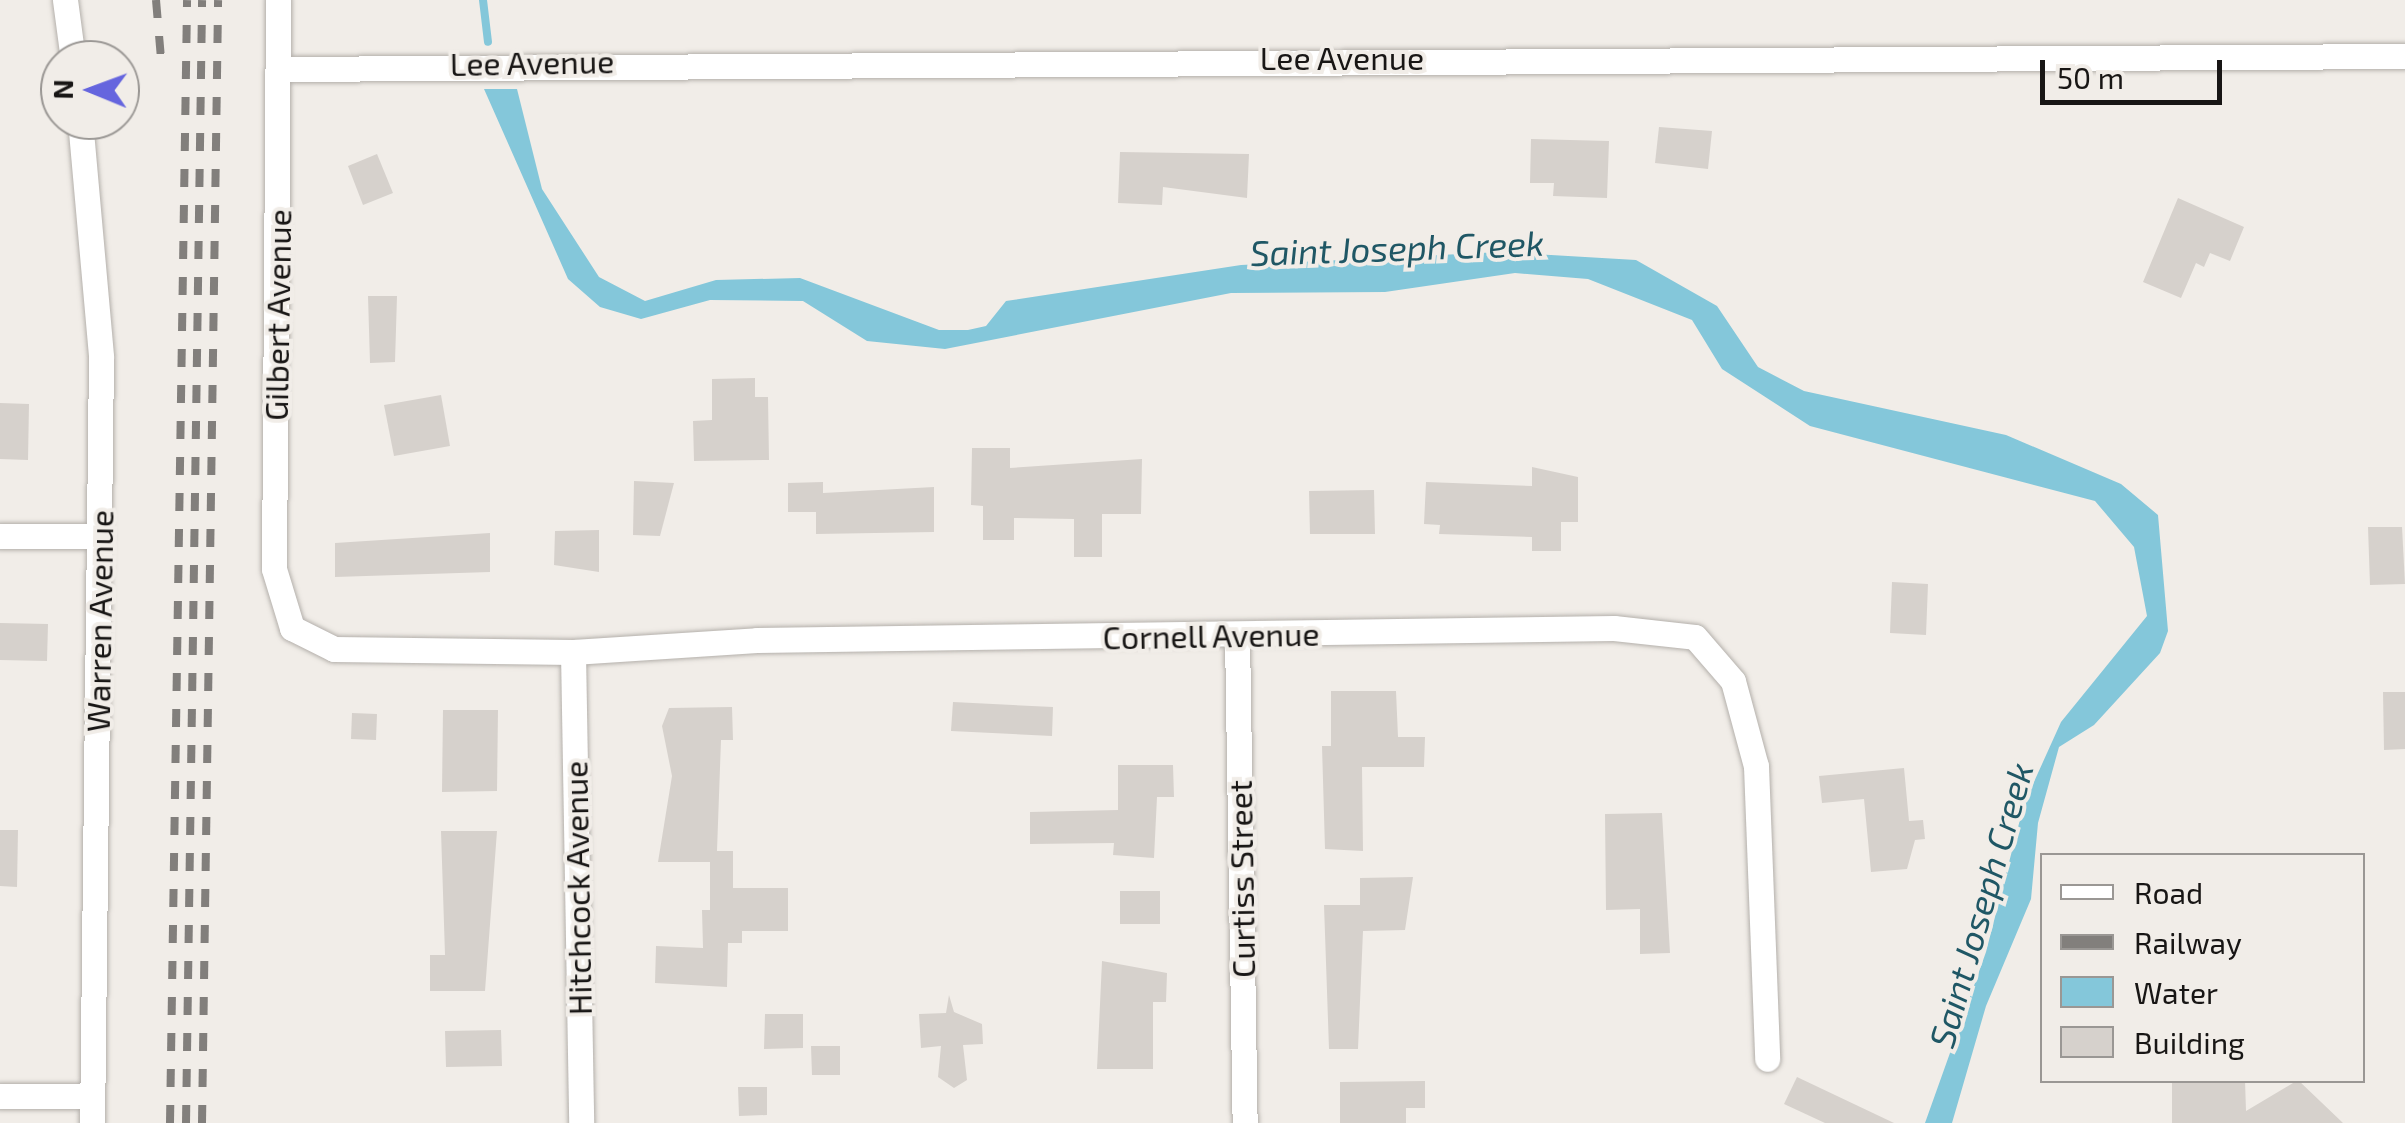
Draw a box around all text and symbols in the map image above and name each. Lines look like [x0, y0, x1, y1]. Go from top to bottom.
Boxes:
street label: Lee Avenue [1259, 38, 1425, 76]
north arrow [40, 40, 140, 140]
scale bar [2045, 40, 2228, 102]
street label: Lee Avenue [449, 41, 615, 83]
text: 50 m [2057, 59, 2124, 95]
text: N [45, 79, 79, 100]
street label: Gilbert Avenue [256, 209, 298, 421]
water label: Saint Joseph Creek [1249, 221, 1545, 273]
street label: Warren Avenue [78, 509, 120, 733]
street label: Cornell Avenue [1101, 614, 1321, 656]
water label: Saint Joseph Creek [1919, 757, 2041, 1053]
street label: Hitchcock Avenue [556, 760, 598, 1016]
street label: Curtiss Street [1220, 780, 1262, 978]
legend [2040, 853, 2365, 1083]
text: Road [2134, 874, 2203, 910]
text: Railway [2134, 924, 2242, 960]
text: Water [2134, 974, 2218, 1010]
text: Building [2134, 1024, 2245, 1060]

